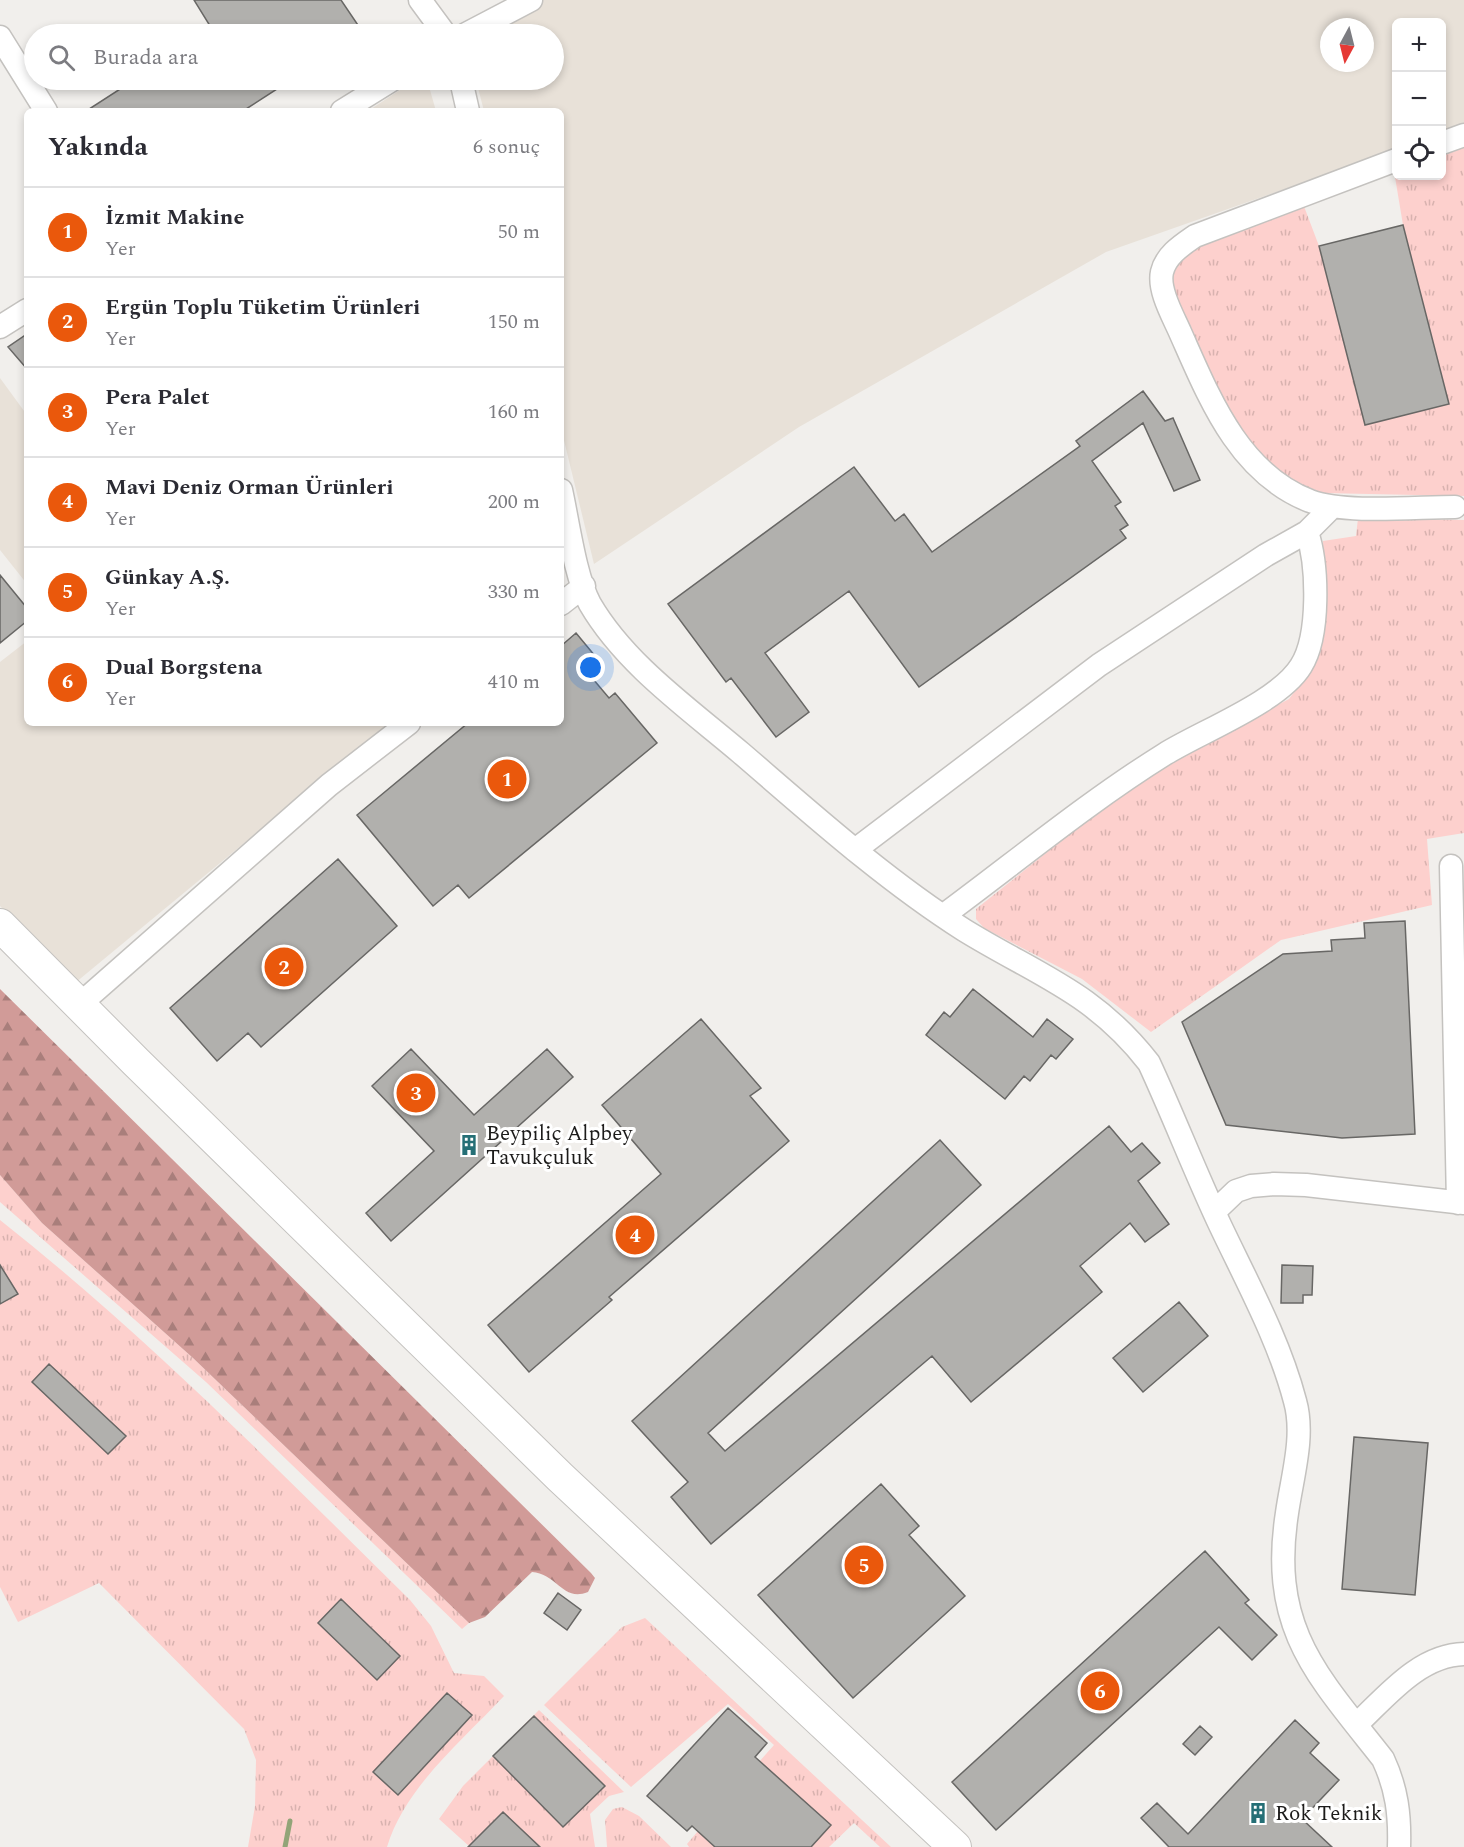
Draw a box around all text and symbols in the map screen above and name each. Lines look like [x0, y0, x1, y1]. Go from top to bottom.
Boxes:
north arrow [1320, 18, 1374, 72]
map controls [1392, 18, 1446, 180]
button: + [1392, 18, 1446, 72]
search box [24, 24, 564, 90]
icon: search [45, 41, 78, 74]
text: Burada ara [93, 41, 199, 74]
button: − [1392, 72, 1446, 126]
button: locate [1392, 126, 1446, 180]
text: Yakında [48, 127, 148, 167]
text: 6 sonuç [473, 132, 540, 162]
text: İzmit Makine [105, 201, 244, 234]
text: 1 [62, 217, 73, 247]
text: 50 m [498, 217, 540, 247]
text: Yer [105, 234, 136, 264]
text: Ergün Toplu Tüketim Ürünleri [105, 291, 420, 324]
text: 2 [62, 307, 73, 337]
text: 150 m [488, 307, 540, 337]
text: Yer [105, 324, 136, 354]
text: Pera Palet [105, 381, 210, 414]
text: 3 [62, 397, 73, 427]
text: 160 m [488, 397, 540, 427]
text: Yer [105, 414, 136, 444]
text: Mavi Deniz Orman Ürünleri [105, 471, 394, 504]
text: 4 [62, 487, 73, 517]
text: 200 m [488, 487, 540, 517]
text: Yer [105, 504, 136, 534]
text: Günkay A.Ş. [105, 561, 230, 594]
text: 5 [62, 577, 73, 607]
text: 330 m [488, 577, 540, 607]
text: Yer [105, 594, 136, 624]
text: Dual Borgstena [105, 651, 262, 684]
your location [576, 653, 605, 682]
text: 6 [62, 667, 73, 697]
text: 410 m [488, 667, 540, 697]
text: Yer [105, 684, 136, 714]
pin: 1 [488, 756, 526, 802]
pin: 2 [264, 944, 304, 990]
pin: 3 [396, 1070, 436, 1116]
place label: Beypiliç Alpbey Tavukçuluk [486, 1118, 633, 1174]
building icon: Beypiliç Alpbey Tavukçuluk [457, 1133, 481, 1157]
pin: 4 [616, 1212, 654, 1258]
pin: 5 [844, 1542, 884, 1588]
pin: 6 [1080, 1668, 1120, 1714]
place label: Rok Teknik [1275, 1798, 1383, 1830]
building icon: Rok Teknik [1246, 1801, 1270, 1825]

